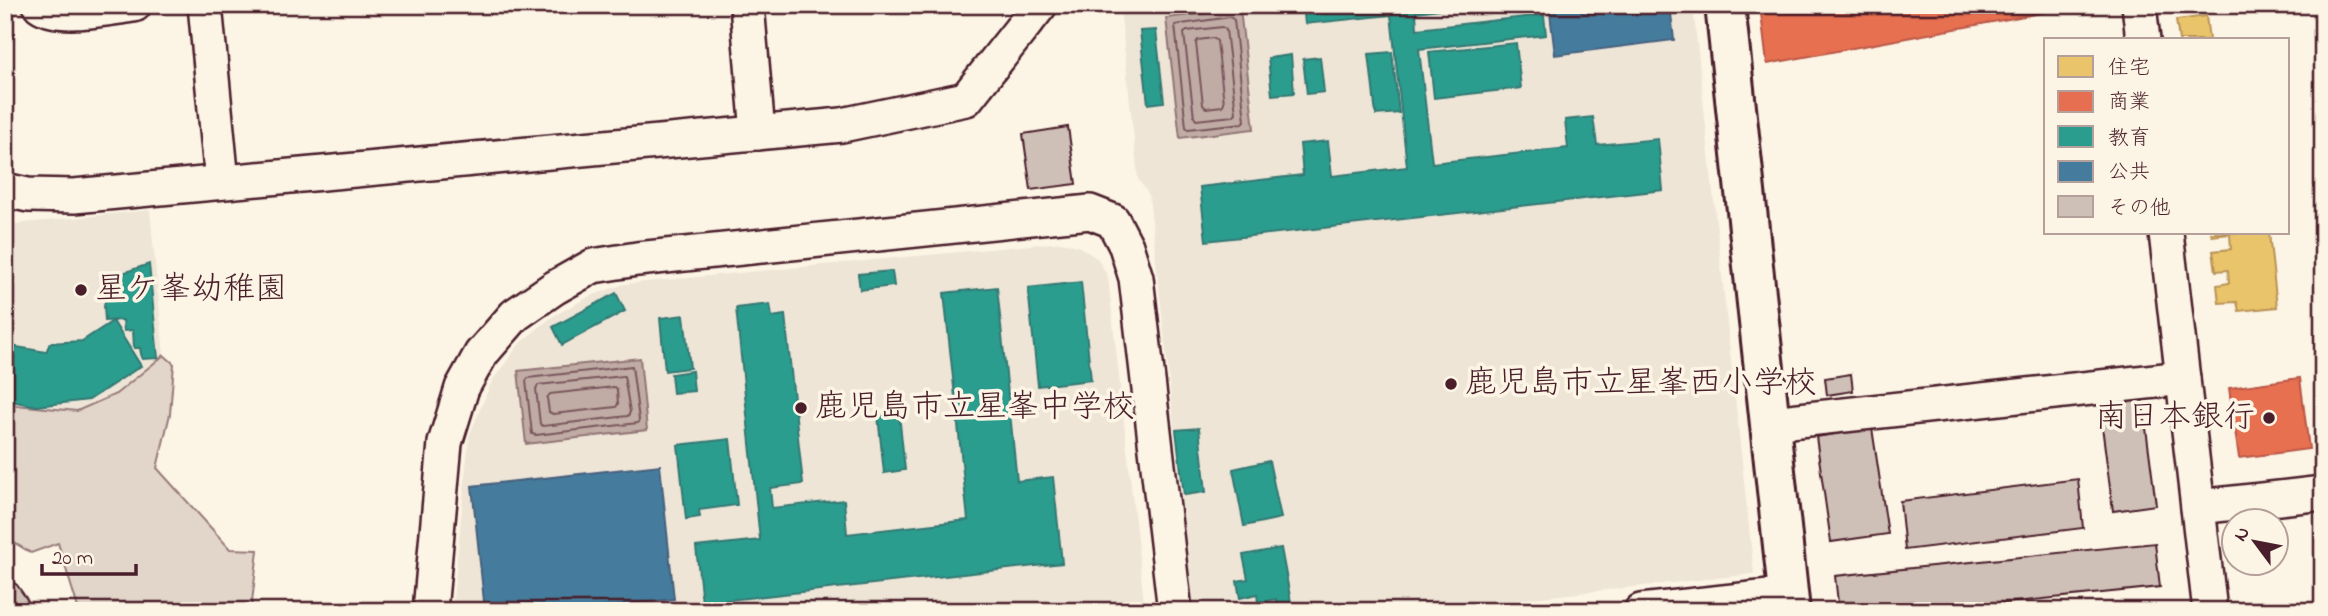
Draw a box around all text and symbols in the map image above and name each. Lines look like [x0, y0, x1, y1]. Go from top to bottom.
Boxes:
legend [2044, 38, 2290, 234]
text: 住宅 [2108, 54, 2150, 84]
text: 商業 [2108, 88, 2150, 118]
text: 教育 [2108, 124, 2150, 154]
text: 公共 [2108, 158, 2150, 188]
text: その他 [2108, 194, 2171, 224]
place label: 星ケ峯幼稚園 [95, 267, 287, 314]
marker: 星ケ峯幼稚園 [73, 282, 89, 298]
place label: 鹿児島市立星峯西小学校 [1465, 361, 1817, 408]
marker: 鹿児島市立星峯西小学校 [1443, 376, 1459, 392]
place label: 鹿児島市立星峯中学校 [815, 385, 1135, 432]
place label: 南日本銀行 [2095, 395, 2255, 442]
marker: 鹿児島市立星峯中学校 [793, 400, 809, 416]
marker: 南日本銀行 [2261, 410, 2277, 426]
north arrow [2220, 508, 2290, 578]
text: N [2228, 522, 2258, 547]
scale bar [42, 532, 136, 576]
text: 20 m [52, 544, 93, 574]

